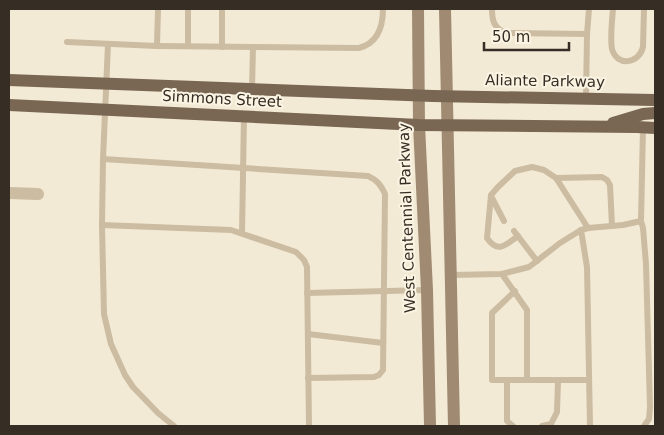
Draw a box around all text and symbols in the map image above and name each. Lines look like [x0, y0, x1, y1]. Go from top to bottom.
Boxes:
scale bar [484, 20, 569, 52]
text: 50 m [492, 28, 530, 46]
street label: Aliante Parkway [485, 71, 605, 91]
street label: Simmons Street [162, 87, 282, 111]
street label: West Centennial Parkway [395, 123, 419, 313]

